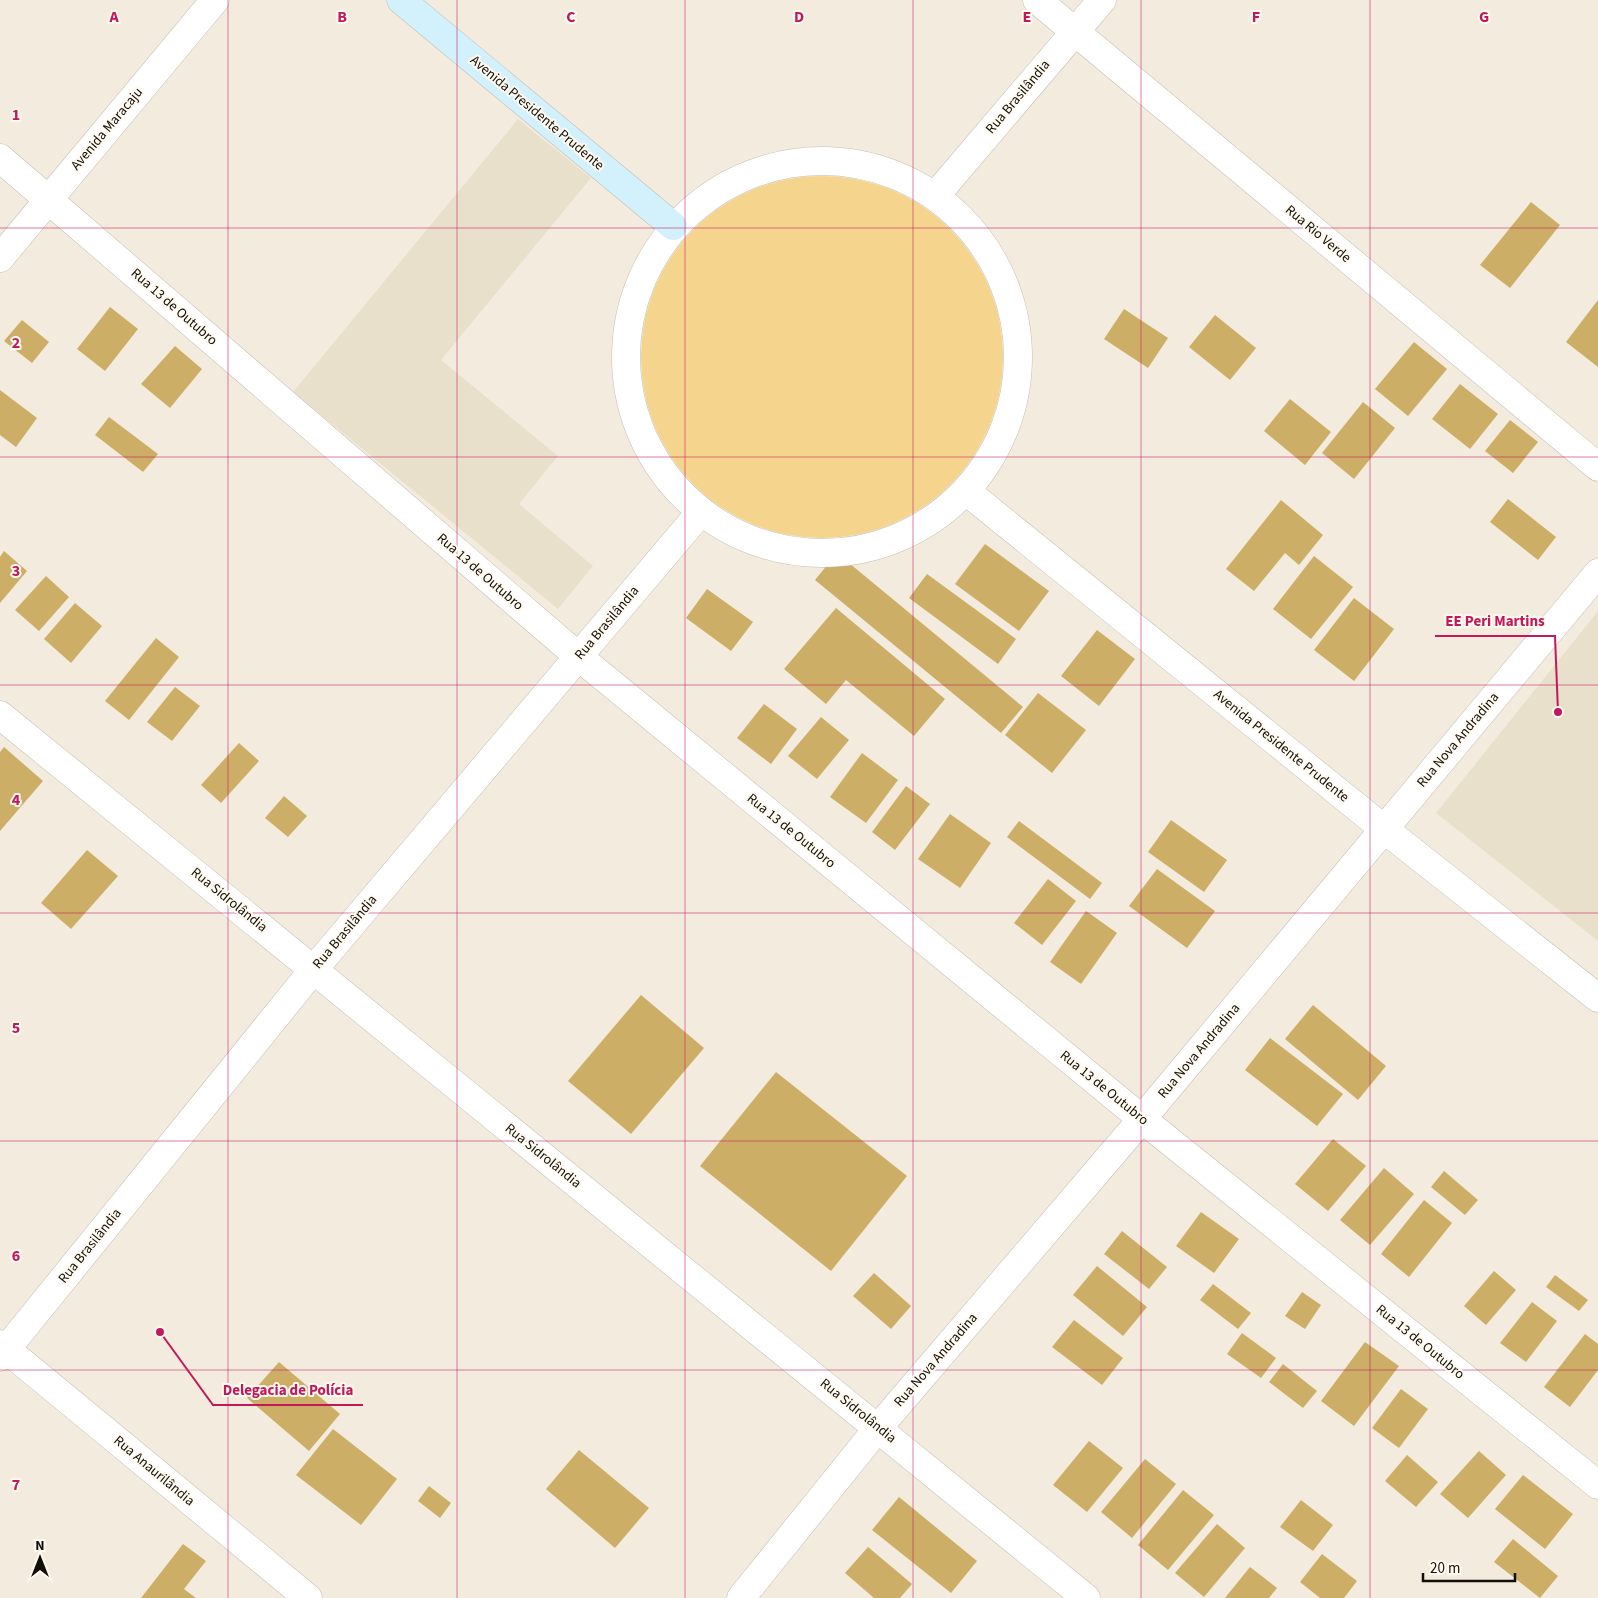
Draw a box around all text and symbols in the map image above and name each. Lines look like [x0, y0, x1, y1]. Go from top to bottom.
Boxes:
text: A [108, 6, 119, 28]
text: B [337, 6, 347, 28]
text: C [566, 6, 576, 28]
text: D [794, 6, 804, 28]
text: E [1023, 6, 1031, 28]
text: F [1252, 6, 1260, 28]
text: G [1479, 6, 1489, 28]
street label: Avenida Presidente Prudente [466, 51, 608, 175]
street label: Rua Brasilândia [981, 56, 1055, 138]
street label: Avenida Maracaju [66, 83, 148, 175]
text: 1 [12, 104, 20, 126]
street label: Rua Rio Verde [1281, 200, 1355, 268]
street label: Rua 13 de Outubro [126, 264, 222, 350]
text: 2 [12, 332, 20, 354]
street label: Rua 13 de Outubro [432, 529, 528, 615]
text: 3 [12, 560, 20, 582]
street label: Rua Brasilândia [570, 582, 644, 664]
callout: EE Peri Martins [1435, 606, 1555, 636]
text: EE Peri Martins [1445, 611, 1545, 632]
street label: Avenida Presidente Prudente [1209, 685, 1353, 807]
street label: Rua Nova Andradina [1412, 688, 1504, 792]
text: 4 [12, 789, 21, 811]
street label: Rua 13 de Outubro [742, 789, 840, 873]
street label: Rua Sidrolândia [187, 863, 271, 937]
street label: Rua Brasilândia [308, 891, 382, 973]
street label: Rua Nova Andradina [1153, 999, 1245, 1103]
text: 5 [12, 1017, 20, 1039]
street label: Rua 13 de Outubro [1055, 1046, 1153, 1130]
street label: Rua Sidrolândia [501, 1119, 585, 1193]
street label: Rua Brasilândia [54, 1204, 126, 1288]
text: 6 [12, 1245, 20, 1267]
street label: Rua 13 de Outubro [1371, 1300, 1469, 1384]
street label: Rua Nova Andradina [890, 1309, 982, 1411]
street label: Rua Sidrolândia [816, 1374, 900, 1448]
callout: Delegacia de Polícia [213, 1375, 363, 1405]
text: Delegacia de Polícia [223, 1380, 353, 1401]
street label: Rua Anaurilândia [109, 1431, 199, 1511]
text: 7 [12, 1474, 20, 1496]
north arrow [15, 1533, 65, 1583]
text: N [35, 1536, 45, 1556]
scale bar [1423, 1550, 1516, 1582]
text: 20 m [1430, 1558, 1460, 1579]

